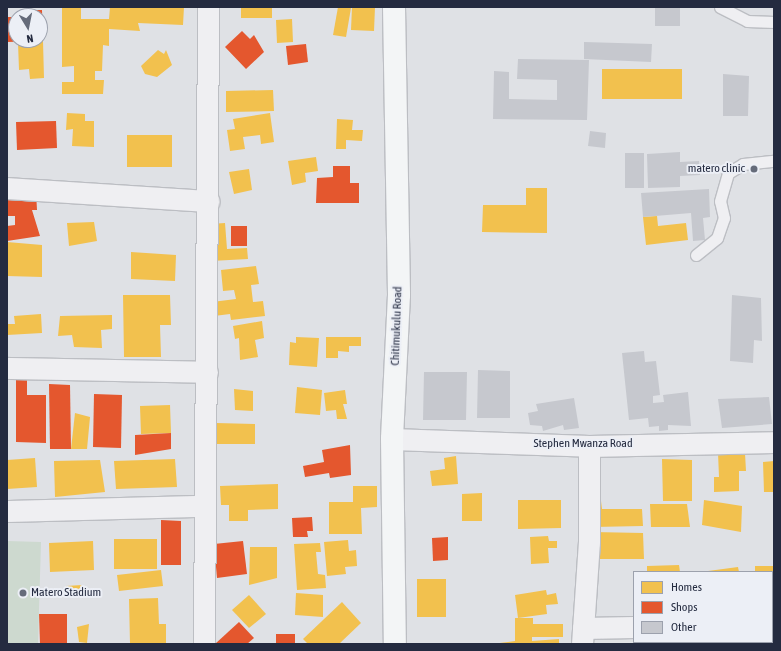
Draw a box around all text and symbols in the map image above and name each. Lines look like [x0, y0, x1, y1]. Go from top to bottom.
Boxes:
north arrow [8, 8, 48, 48]
text: N [26, 32, 34, 45]
place label: matero clinic [688, 162, 745, 176]
marker: matero clinic [748, 163, 760, 175]
street label: Chitimukulu Road [388, 286, 406, 366]
street label: Stephen Mwanza Road [533, 437, 633, 451]
legend [633, 571, 773, 643]
text: Homes [671, 580, 702, 594]
place label: Matero Stadium [31, 586, 101, 600]
marker: Matero Stadium [18, 588, 28, 598]
text: Shops [671, 600, 697, 614]
text: Other [671, 620, 696, 634]

